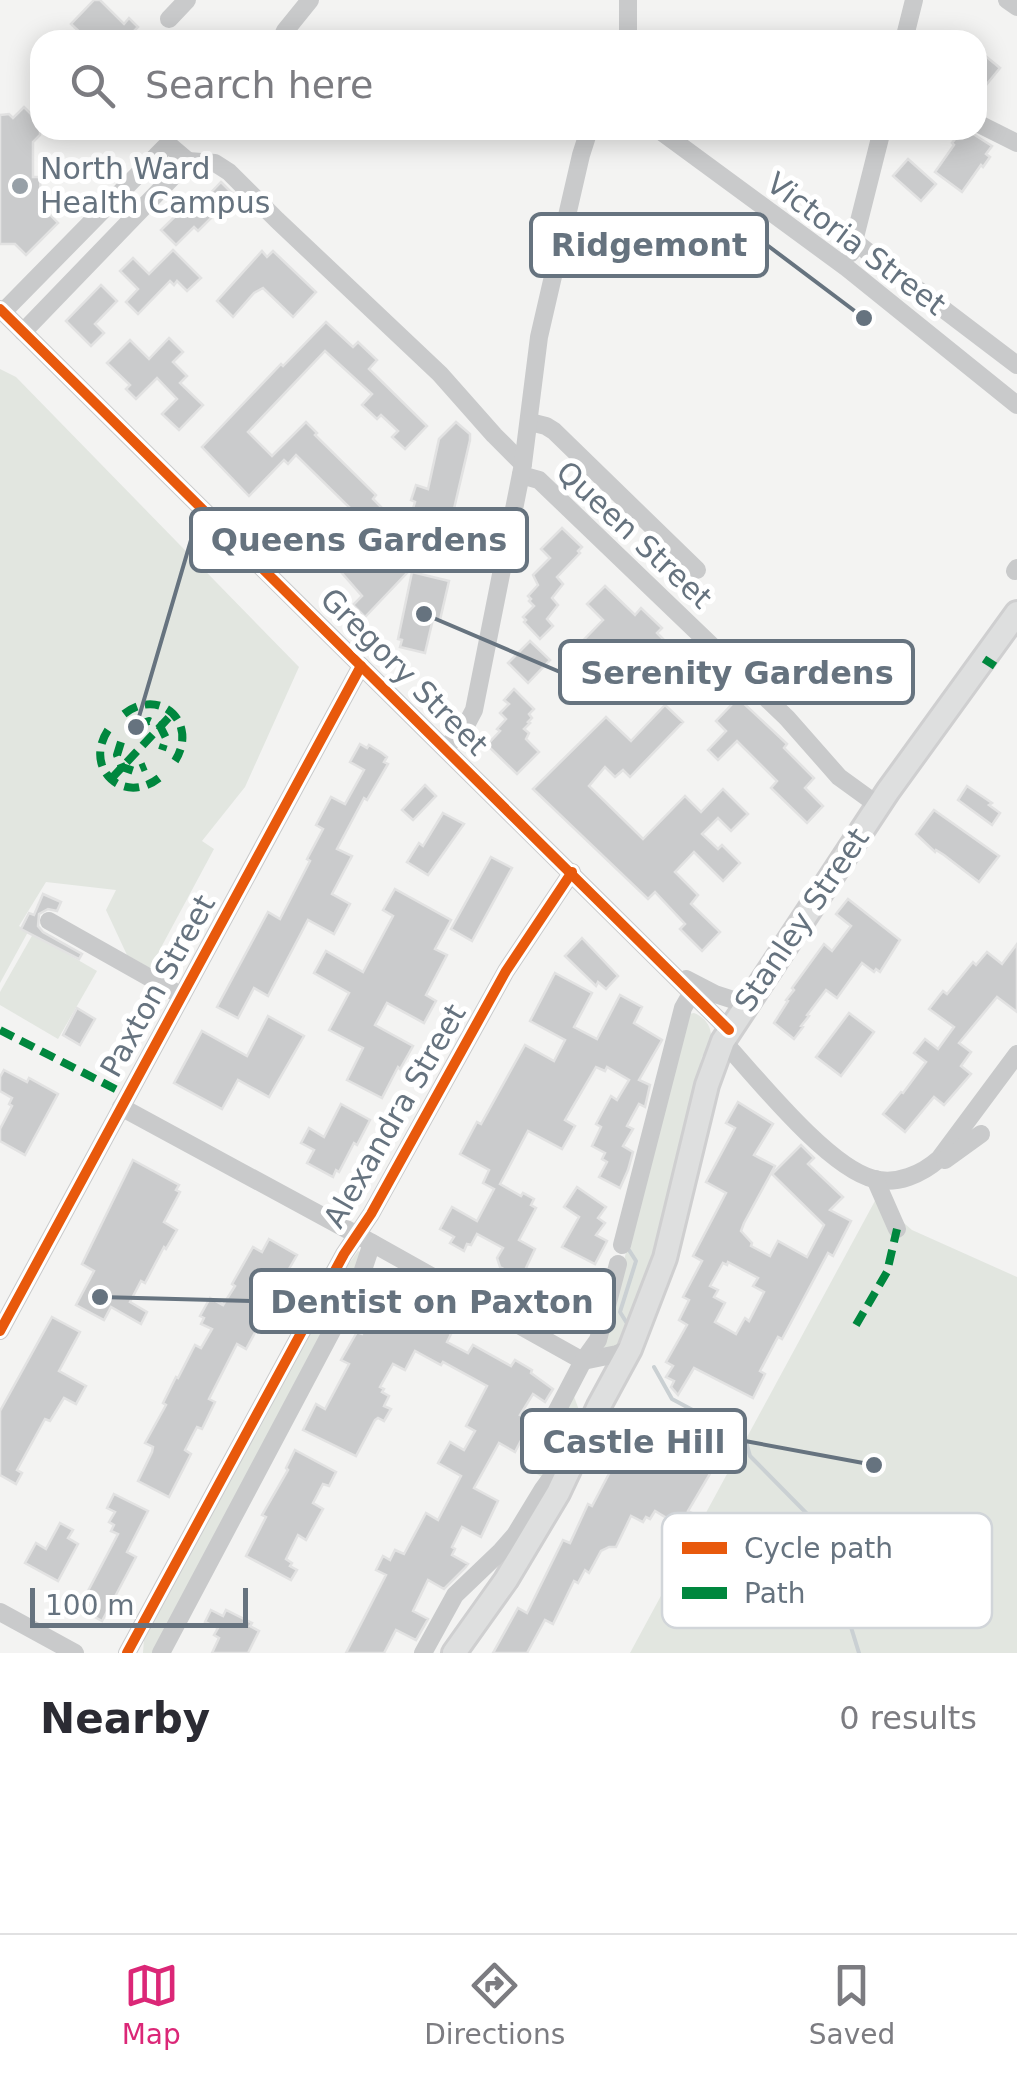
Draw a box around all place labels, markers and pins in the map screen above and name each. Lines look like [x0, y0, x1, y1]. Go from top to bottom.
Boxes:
place label: North Ward Health Campus [40, 151, 270, 220]
marker: North Ward Health Campus [9, 175, 31, 197]
callout: Ridgemont [531, 214, 767, 276]
callout: Queens Gardens [191, 509, 527, 571]
callout: Serenity Gardens [560, 641, 913, 703]
callout: Dentist on Paxton [251, 1270, 614, 1332]
callout: Castle Hill [522, 1410, 745, 1472]

